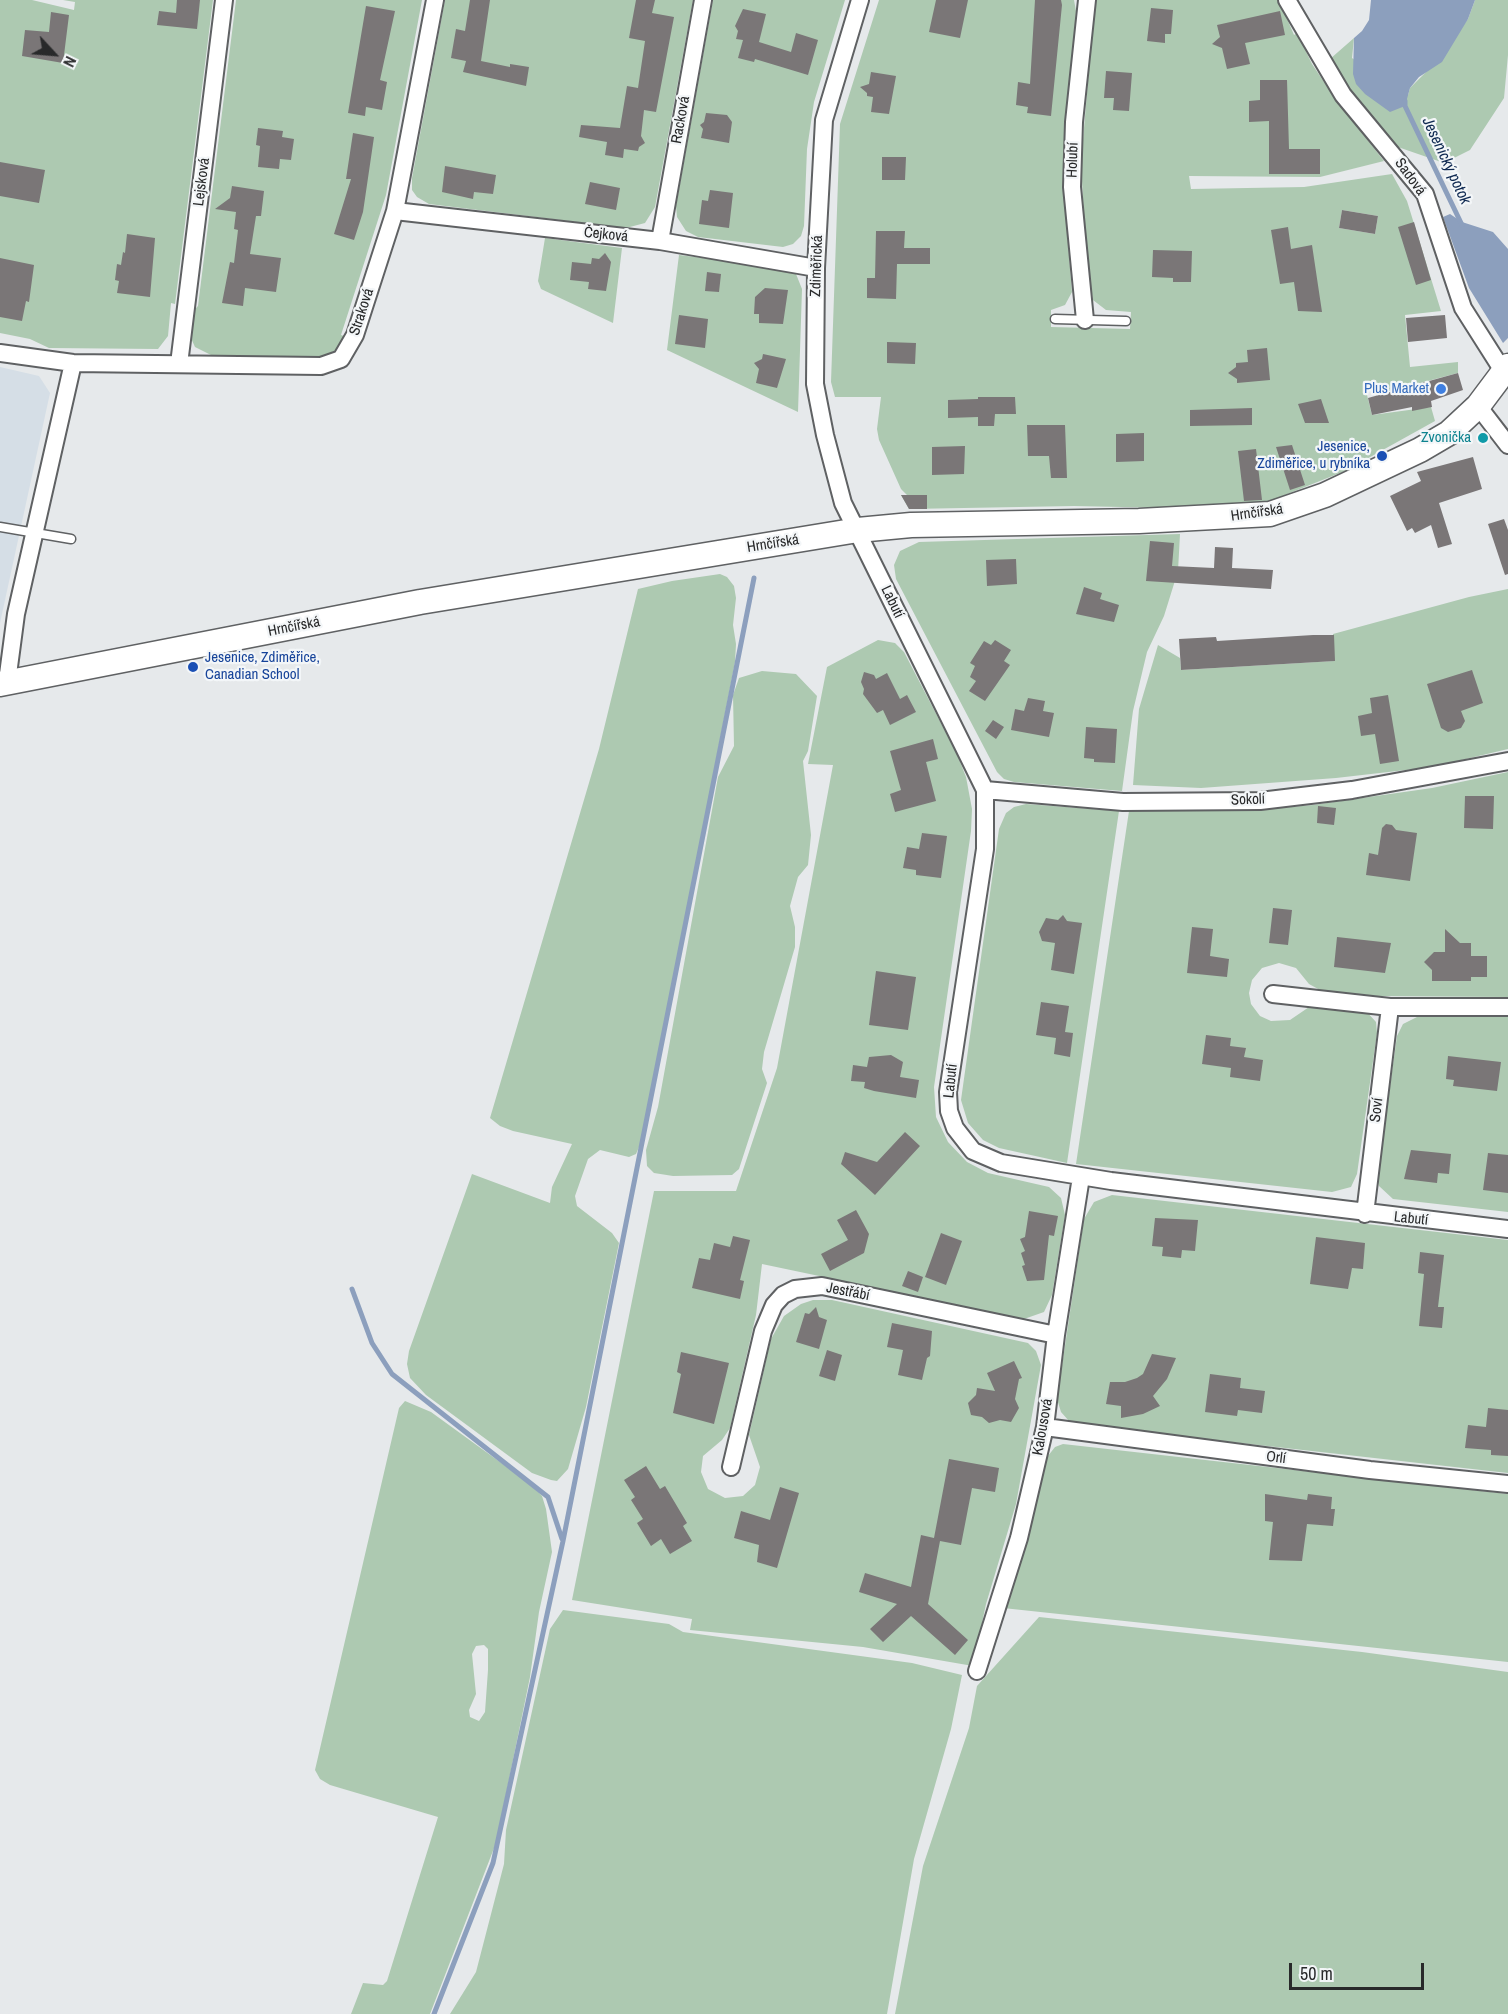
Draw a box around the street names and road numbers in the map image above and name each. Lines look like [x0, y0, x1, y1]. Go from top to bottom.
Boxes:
street label: Racková [668, 95, 694, 145]
street label: Holubí [1063, 142, 1083, 178]
street label: Sadová [1390, 155, 1430, 199]
street label: Lejsková [190, 157, 214, 207]
street label: Čejková [583, 224, 629, 246]
street label: Zdiměřická [807, 235, 827, 297]
street label: Straková [346, 286, 378, 338]
street label: Hrnčířská [1230, 500, 1284, 526]
street label: Hrnčířská [746, 531, 800, 557]
street label: Labutí [876, 583, 908, 621]
street label: Hrnčířská [266, 613, 322, 641]
street label: Sokolí [1231, 790, 1265, 810]
street label: Labutí [940, 1063, 962, 1099]
street label: Soví [1367, 1097, 1387, 1123]
street label: Labutí [1393, 1208, 1429, 1230]
street label: Jestřábí [825, 1279, 871, 1305]
street label: Kalousová [1029, 1397, 1057, 1457]
street label: Orlí [1265, 1448, 1287, 1468]

